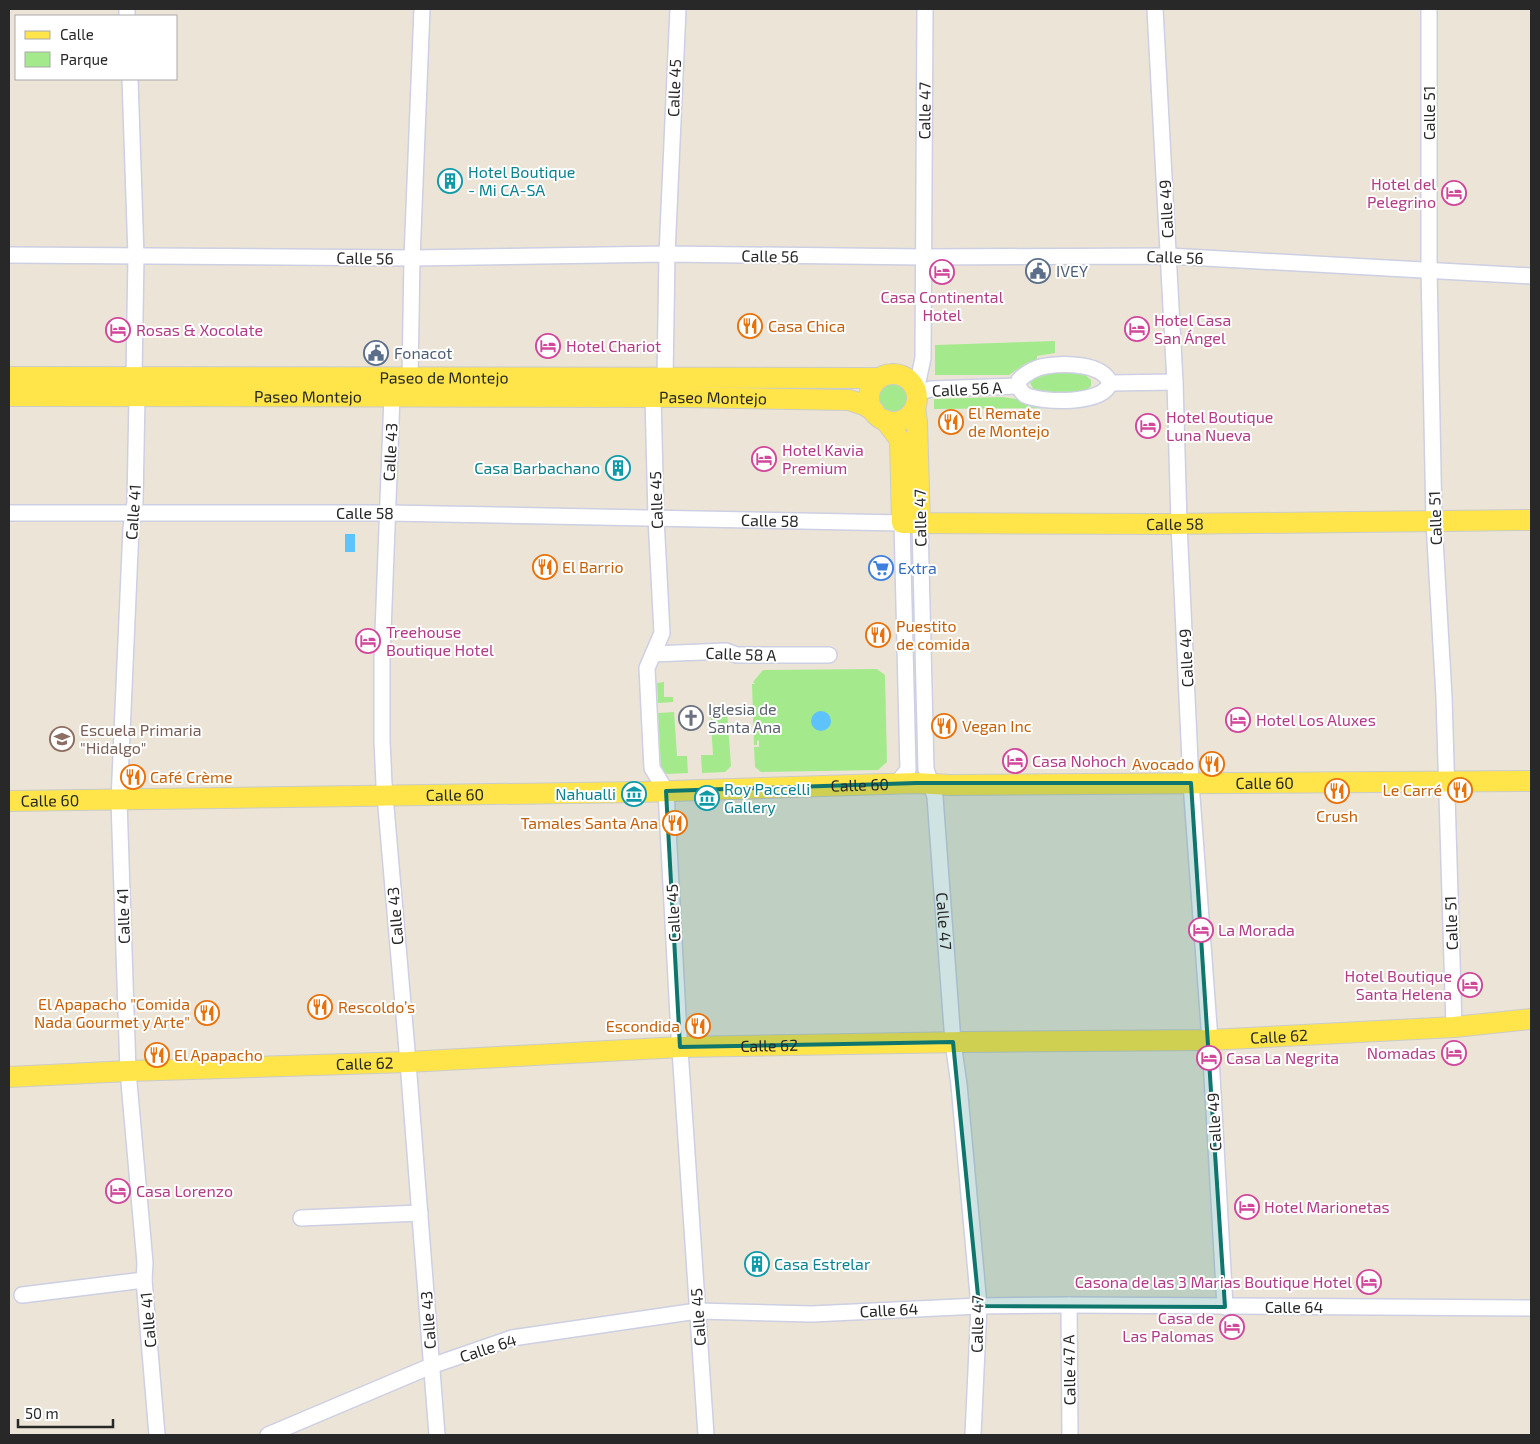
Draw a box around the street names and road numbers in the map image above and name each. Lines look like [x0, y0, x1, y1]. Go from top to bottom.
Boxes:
street label: Calle 45 [663, 59, 684, 117]
street label: Calle 47 [914, 82, 934, 140]
street label: Calle 51 [1419, 86, 1438, 140]
street label: Calle 49 [1154, 179, 1177, 239]
street label: Calle 56 [741, 246, 799, 265]
street label: Calle 56 [1146, 246, 1204, 267]
street label: Calle 56 [336, 248, 394, 267]
street label: Paseo de Montejo [379, 367, 509, 388]
street label: Calle 56 A [931, 377, 1003, 400]
street label: Paseo Montejo [254, 386, 362, 407]
street label: Paseo Montejo [659, 387, 767, 408]
street label: Calle 43 [378, 422, 401, 482]
street label: Calle 45 [645, 471, 666, 529]
street label: Calle 41 [121, 483, 144, 540]
street label: Calle 47 [909, 489, 930, 547]
street label: Calle 51 [1424, 490, 1445, 546]
street label: Calle 58 [336, 503, 394, 522]
street label: Calle 58 [741, 510, 799, 530]
street label: Calle 58 [1146, 514, 1204, 533]
street label: Calle 49 [1174, 628, 1197, 688]
street label: Calle 58 A [705, 643, 777, 664]
street label: Calle 60 [1235, 773, 1294, 792]
street label: Calle 60 [830, 774, 889, 795]
street label: Calle 60 [426, 784, 484, 804]
street label: Calle 60 [21, 790, 79, 810]
street label: Calle 45 [661, 884, 684, 942]
street label: Calle 43 [382, 886, 407, 946]
street label: Calle 41 [112, 888, 133, 944]
street label: Calle 47 [933, 892, 956, 951]
street label: Calle 51 [1440, 895, 1461, 951]
street label: Calle 62 [1250, 1025, 1308, 1047]
street label: Calle 62 [740, 1035, 798, 1055]
street label: Calle 62 [336, 1052, 394, 1073]
street label: Calle 49 [1202, 1092, 1225, 1152]
street label: Calle 45 [686, 1287, 709, 1347]
street label: Calle 43 [416, 1290, 439, 1350]
street label: Calle 41 [136, 1291, 159, 1349]
street label: Calle 47 [966, 1295, 987, 1353]
street label: Calle 64 [1265, 1297, 1323, 1316]
street label: Calle 64 [859, 1298, 919, 1321]
street label: Calle 64 [457, 1329, 519, 1366]
street label: Calle 47 A [1058, 1334, 1079, 1406]

